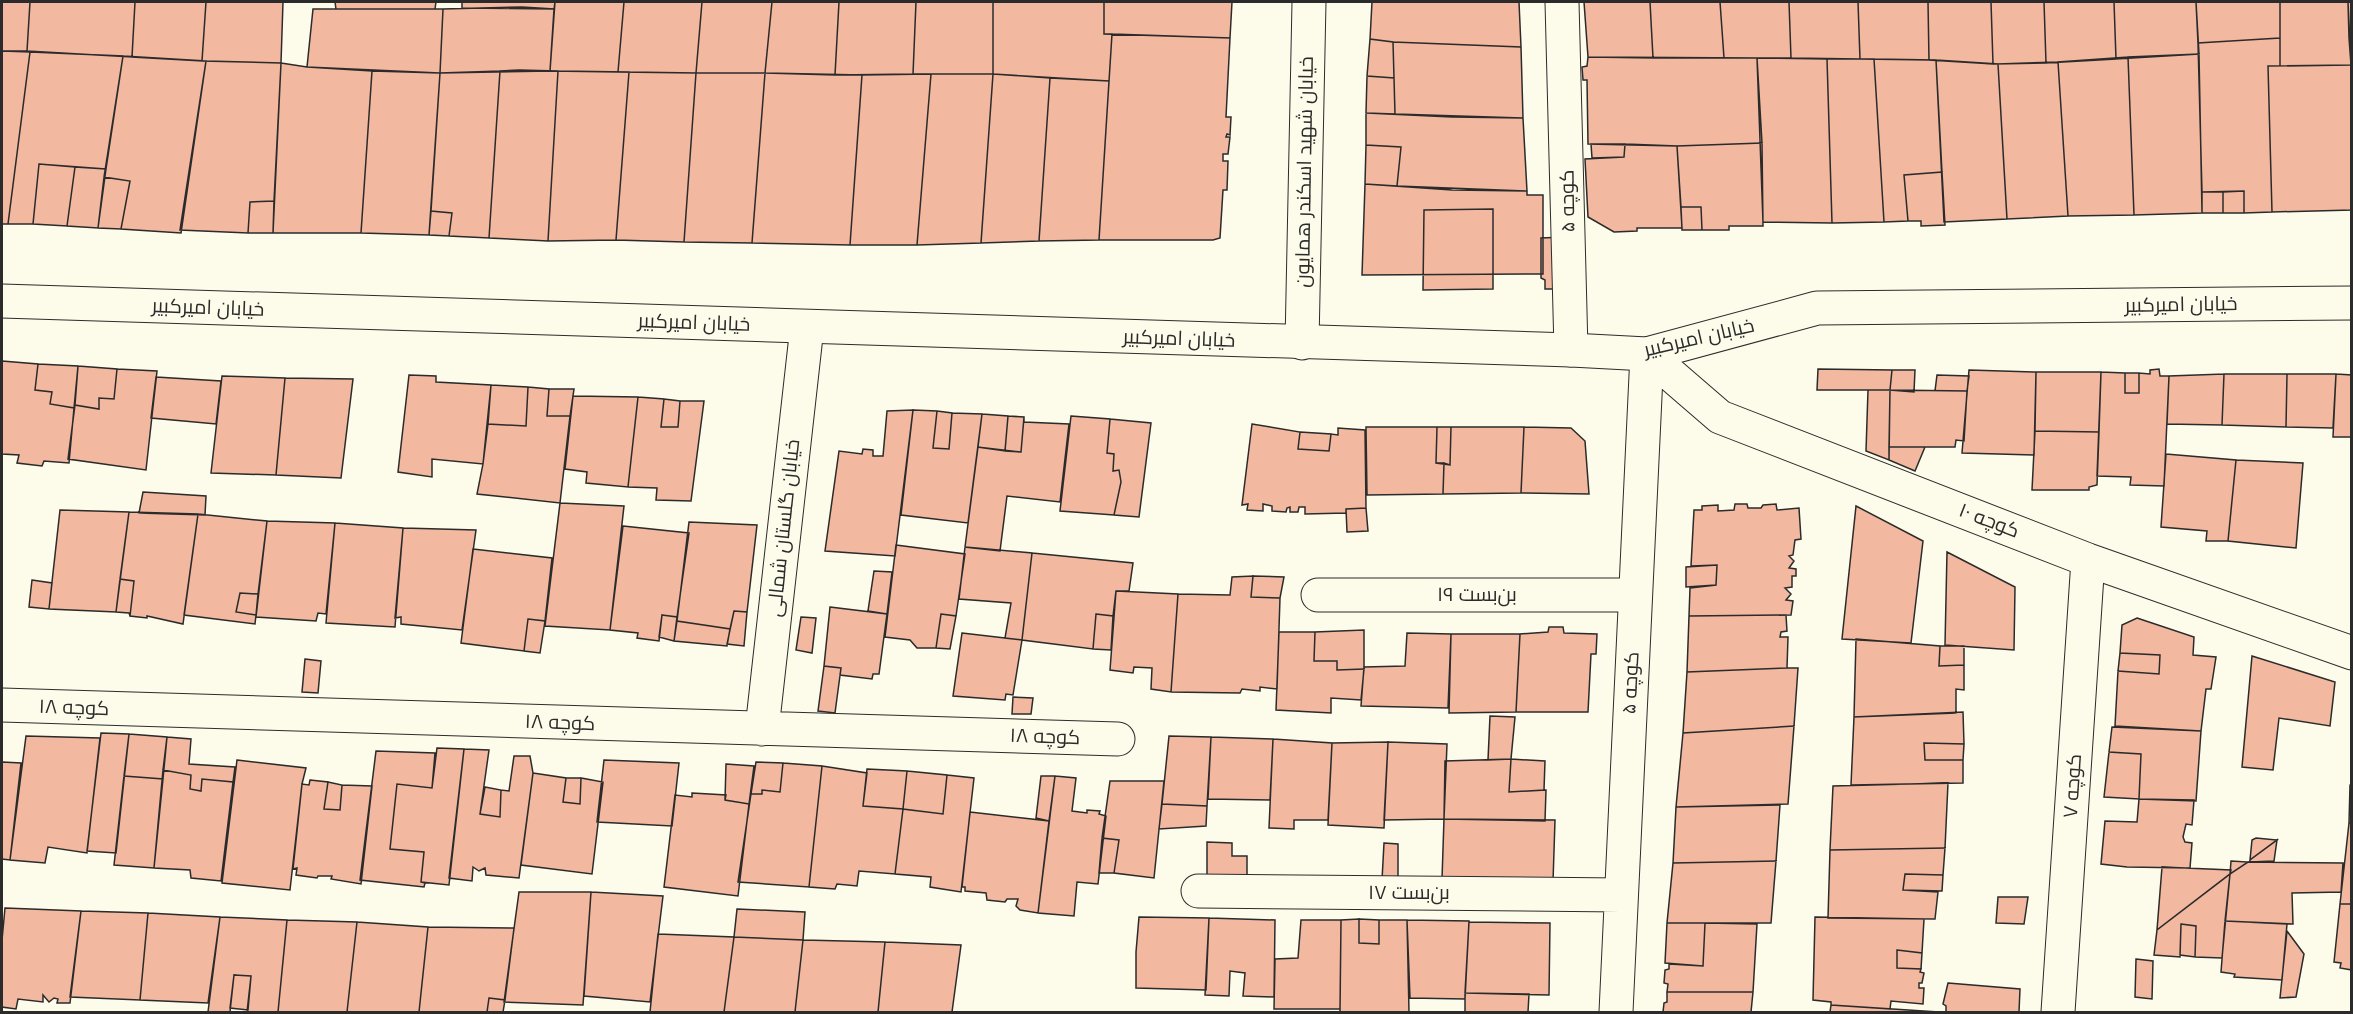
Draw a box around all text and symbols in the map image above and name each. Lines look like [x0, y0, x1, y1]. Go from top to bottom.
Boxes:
street label: خیابان شهید اسکندر همایون [1288, 56, 1322, 288]
street label: کوچه ۵ [1552, 169, 1584, 233]
street label: خیابان امیرکبیر [2123, 289, 2238, 321]
street label: خیابان امیرکبیر [150, 291, 265, 325]
street label: خیابان امیرکبیر [636, 306, 751, 340]
street label: خیابان امیرکبیر [1640, 311, 1757, 366]
street label: خیابان امیرکبیر [1121, 322, 1236, 356]
street label: خیابان گلستان شمالی [760, 438, 808, 618]
street label: کوچه ۱۰ [1954, 496, 2024, 546]
street label: بن‌بست ۱۹ [1437, 580, 1517, 610]
street label: کوچه ۵ [1614, 651, 1648, 715]
street label: کوچه ۱۸ [38, 692, 110, 724]
street label: کوچه ۱۸ [524, 707, 596, 739]
street label: کوچه ۱۸ [1009, 721, 1081, 753]
street label: کوچه ۷ [2056, 753, 2090, 819]
street label: بن‌بست ۱۷ [1368, 878, 1450, 908]

